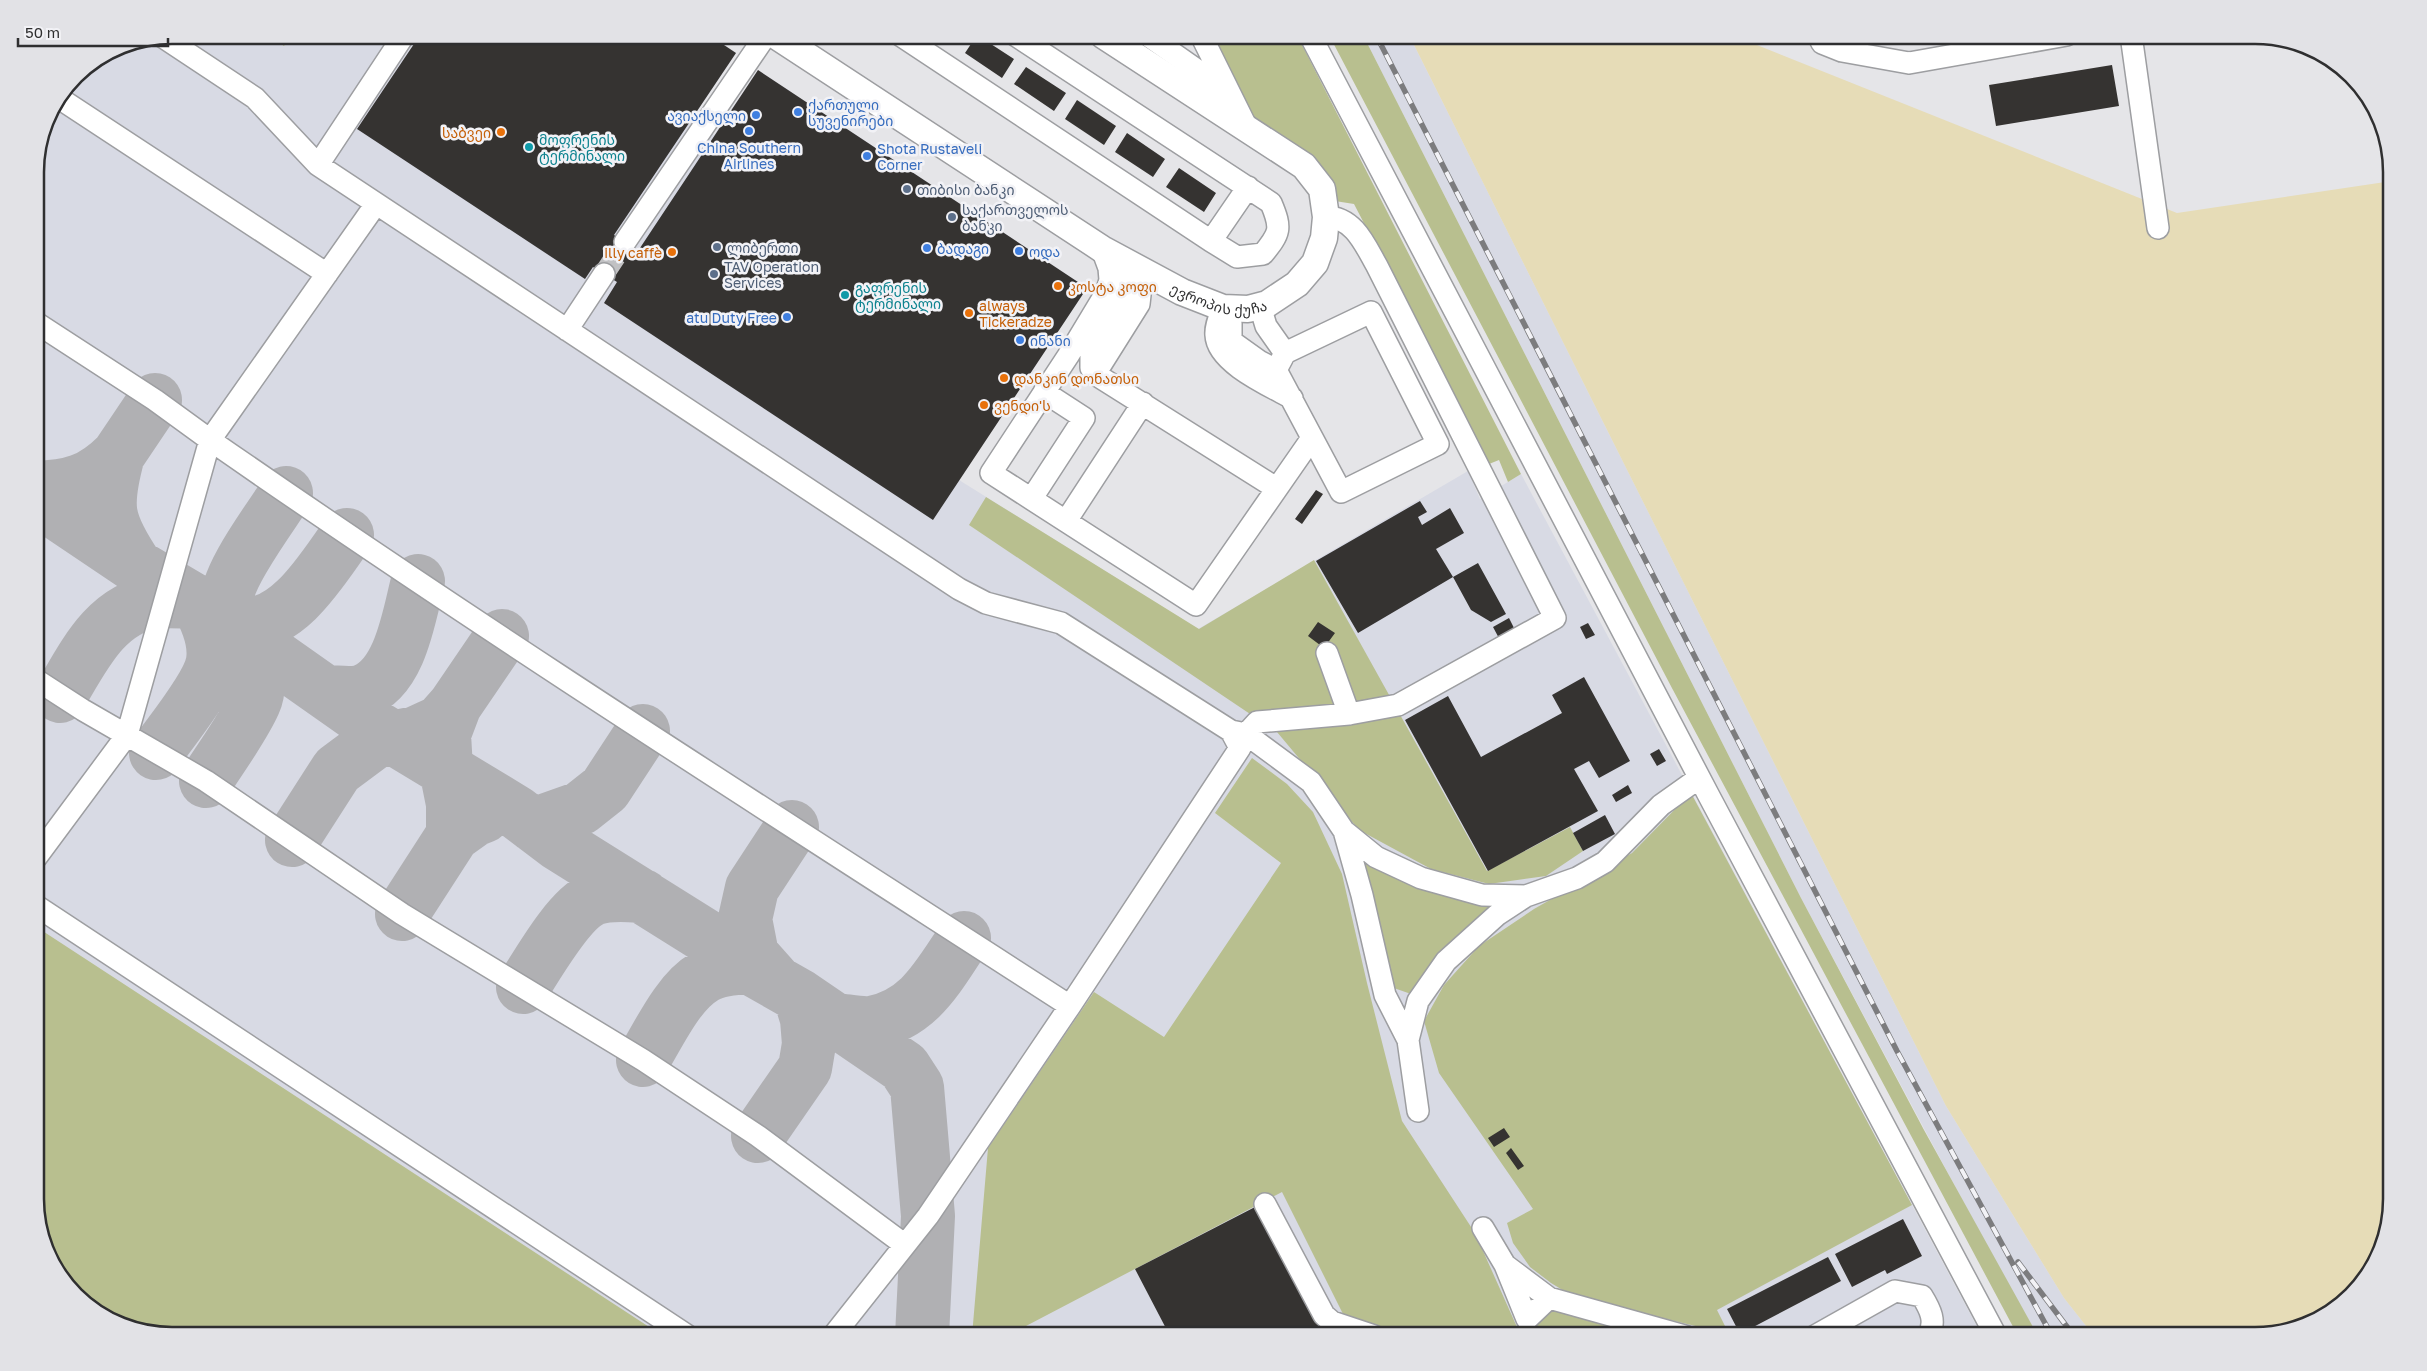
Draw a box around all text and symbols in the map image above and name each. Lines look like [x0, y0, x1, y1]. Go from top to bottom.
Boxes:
scale bar [18, 15, 168, 47]
text: 50 m [25, 23, 60, 41]
place label: ქართული სუვენირები [808, 96, 893, 130]
marker: ქართული სუვენირები [792, 106, 804, 118]
place label: ავიაქსელი [667, 107, 746, 125]
marker: ავიაქსელი [750, 109, 762, 121]
place label: საბვეი [442, 124, 491, 142]
marker: China Southern Airlines [743, 125, 755, 137]
marker: საბვეი [495, 126, 507, 138]
place label: მოფრენის ტერმინალი [539, 131, 625, 165]
place label: China Southern Airlines [697, 139, 801, 172]
place label: Shota Rustaveli Corner [877, 140, 982, 173]
marker: მოფრენის ტერმინალი [523, 141, 535, 153]
marker: Shota Rustaveli Corner [861, 150, 873, 162]
place label: თიბისი ბანკი [917, 181, 1015, 199]
marker: თიბისი ბანკი [901, 183, 913, 195]
place label: საქართველოს ბანკი [962, 201, 1069, 235]
marker: საქართველოს ბანკი [946, 211, 958, 223]
place label: ლიბერთი [727, 239, 798, 257]
place label: ბადაგი [937, 240, 989, 258]
marker: ლიბერთი [711, 241, 723, 253]
marker: ბადაგი [921, 242, 933, 254]
place label: ოდა [1029, 243, 1060, 261]
place label: illy caffè [604, 244, 662, 261]
marker: ოდა [1013, 245, 1025, 257]
marker: illy caffè [666, 246, 678, 258]
place label: TAV Operation Services [724, 258, 819, 291]
marker: TAV Operation Services [708, 268, 720, 280]
place label: კოსტა კოფი [1068, 278, 1157, 296]
place label: გაფრენის ტერმინალი [855, 279, 941, 313]
street label: ევროპის ქუჩა [1167, 279, 1269, 319]
marker: კოსტა კოფი [1052, 280, 1064, 292]
marker: გაფრენის ტერმინალი [839, 289, 851, 301]
place label: always Tickeradze [979, 297, 1052, 330]
marker: always Tickeradze [963, 307, 975, 319]
place label: atu Duty Free [686, 309, 777, 326]
marker: atu Duty Free [781, 311, 793, 323]
place label: ინანი [1030, 332, 1071, 349]
marker: ინანი [1014, 334, 1026, 346]
place label: დანკინ დონათსი [1014, 370, 1139, 388]
marker: დანკინ დონათსი [998, 372, 1010, 384]
place label: ვენდი'ს [994, 397, 1051, 415]
marker: ვენდი'ს [978, 399, 990, 411]

